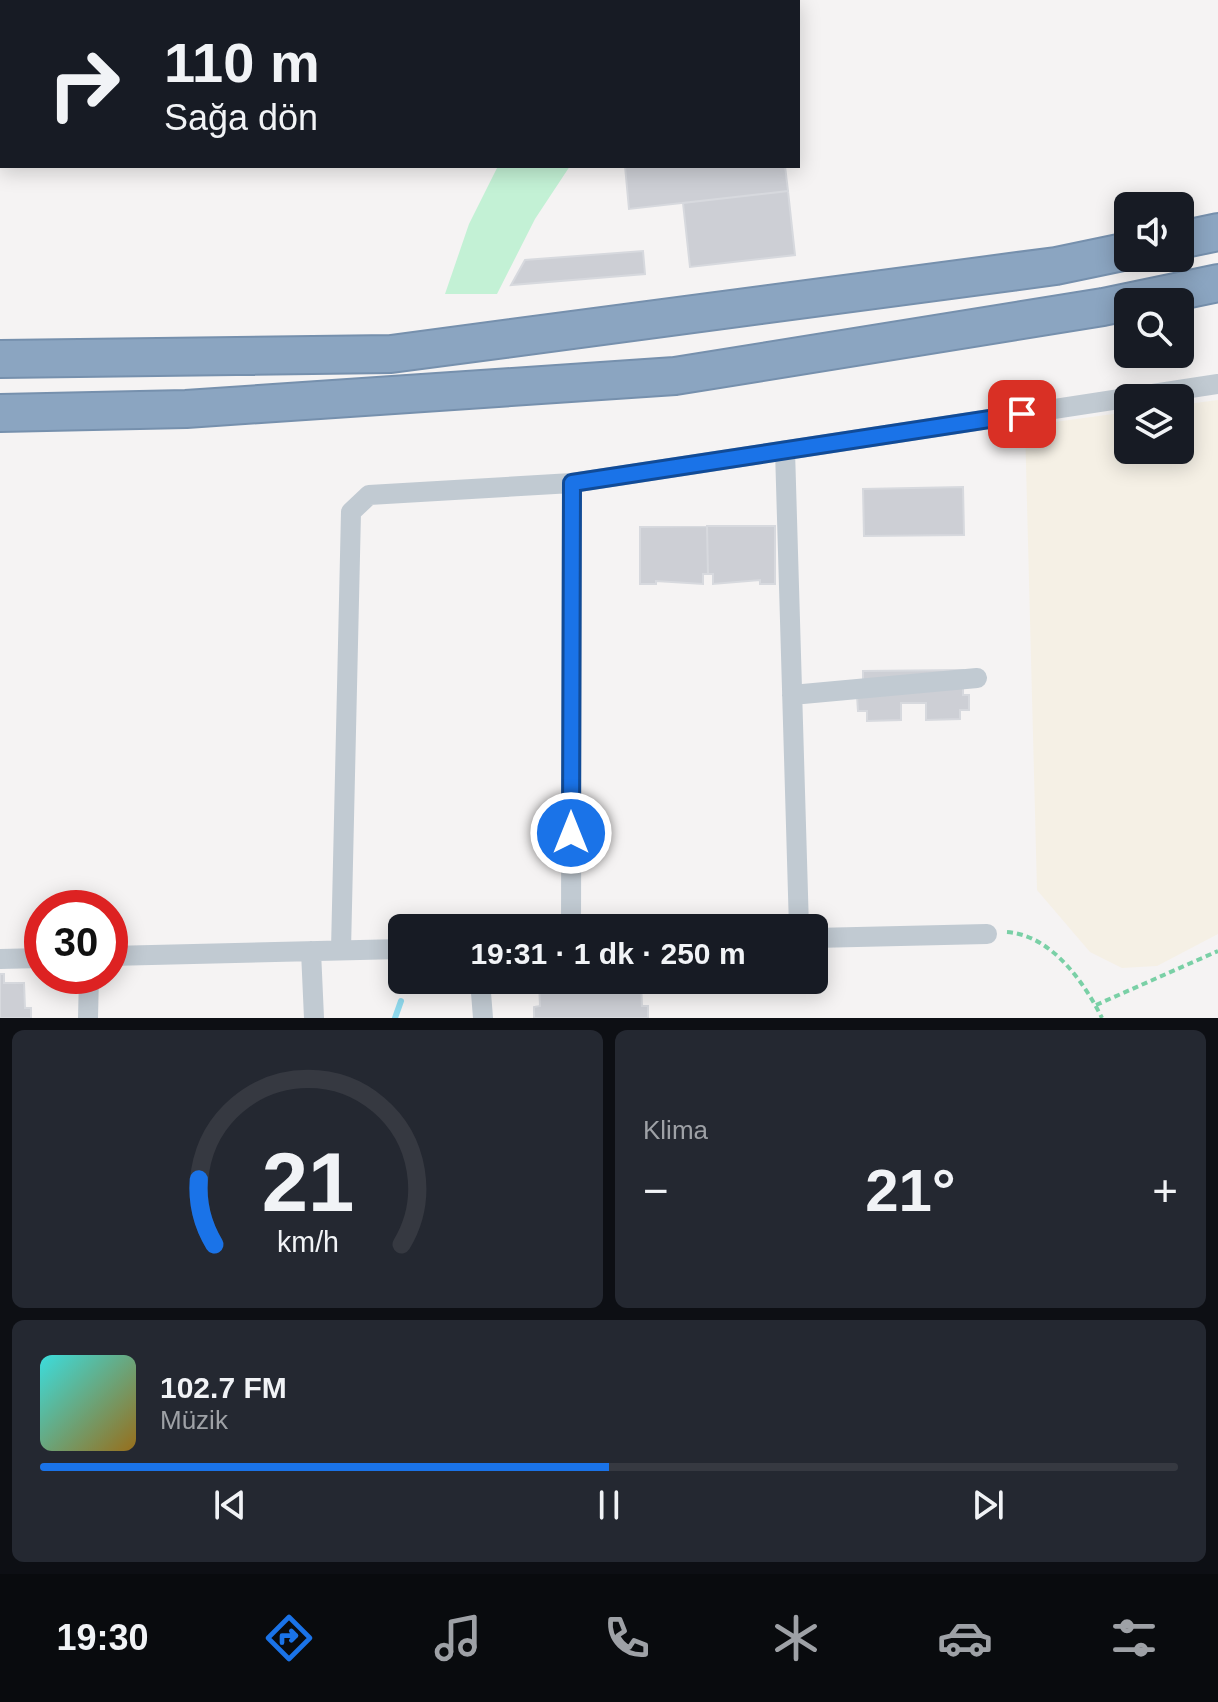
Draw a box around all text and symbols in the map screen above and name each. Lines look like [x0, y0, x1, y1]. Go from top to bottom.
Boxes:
text: 110 m [164, 31, 320, 94]
icon: right [32, 32, 136, 136]
text: Sağa dön [164, 97, 318, 138]
map controls [1114, 192, 1194, 464]
button: sound [1114, 192, 1194, 272]
button: search [1114, 288, 1194, 368]
pin [988, 380, 1056, 448]
button: layers [1114, 384, 1194, 464]
icon: arrive [1000, 392, 1044, 436]
position arrow [529, 791, 613, 875]
speed limit sign: 30 [24, 890, 128, 994]
text: 19:31 · 1 dk · 250 m [470, 937, 746, 970]
text: Klima [643, 1115, 708, 1145]
text: 21 [261, 1136, 354, 1229]
text: 21° [865, 1157, 956, 1224]
text: − [643, 1166, 669, 1215]
text: + [1152, 1166, 1178, 1215]
text: km/h [277, 1226, 338, 1258]
text: 102.7 FM [160, 1371, 287, 1404]
text: Müzik [160, 1405, 228, 1435]
icon: previous [208, 1483, 252, 1527]
icon: pause [587, 1483, 631, 1527]
icon: next [966, 1483, 1010, 1527]
icon: directions [261, 1610, 317, 1666]
icon: music [430, 1610, 486, 1666]
icon: phone [599, 1610, 655, 1666]
icon: climate [768, 1610, 824, 1666]
icon: car [937, 1610, 993, 1666]
icon: filters [1106, 1610, 1162, 1666]
text: 19:30 [56, 1617, 149, 1658]

